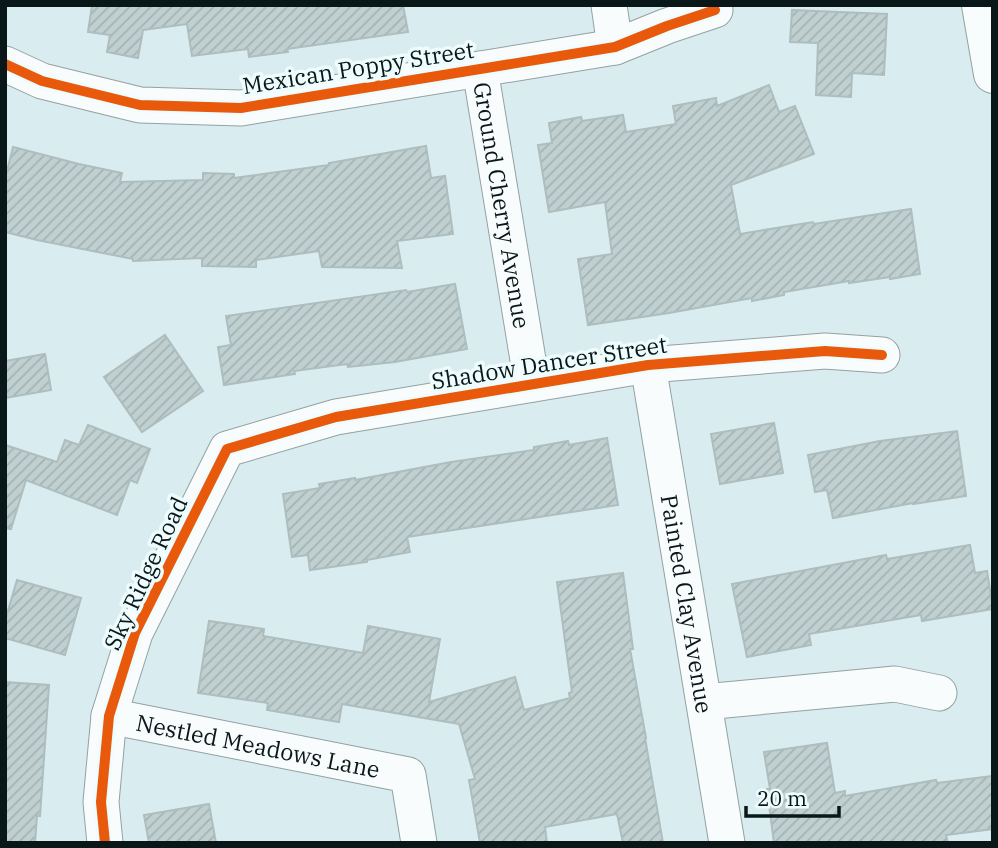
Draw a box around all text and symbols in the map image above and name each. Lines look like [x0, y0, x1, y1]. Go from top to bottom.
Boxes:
street label: Mexican Poppy Street [240, 34, 476, 100]
street label: Ground Cherry Avenue [467, 80, 538, 331]
street label: Shadow Dancer Street [429, 329, 669, 395]
street label: Sky Ridge Road [96, 491, 194, 655]
street label: Painted Clay Avenue [655, 492, 720, 715]
street label: Nestled Meadows Lane [134, 707, 383, 784]
scale bar [746, 774, 839, 818]
text: 20 m [757, 784, 807, 812]

